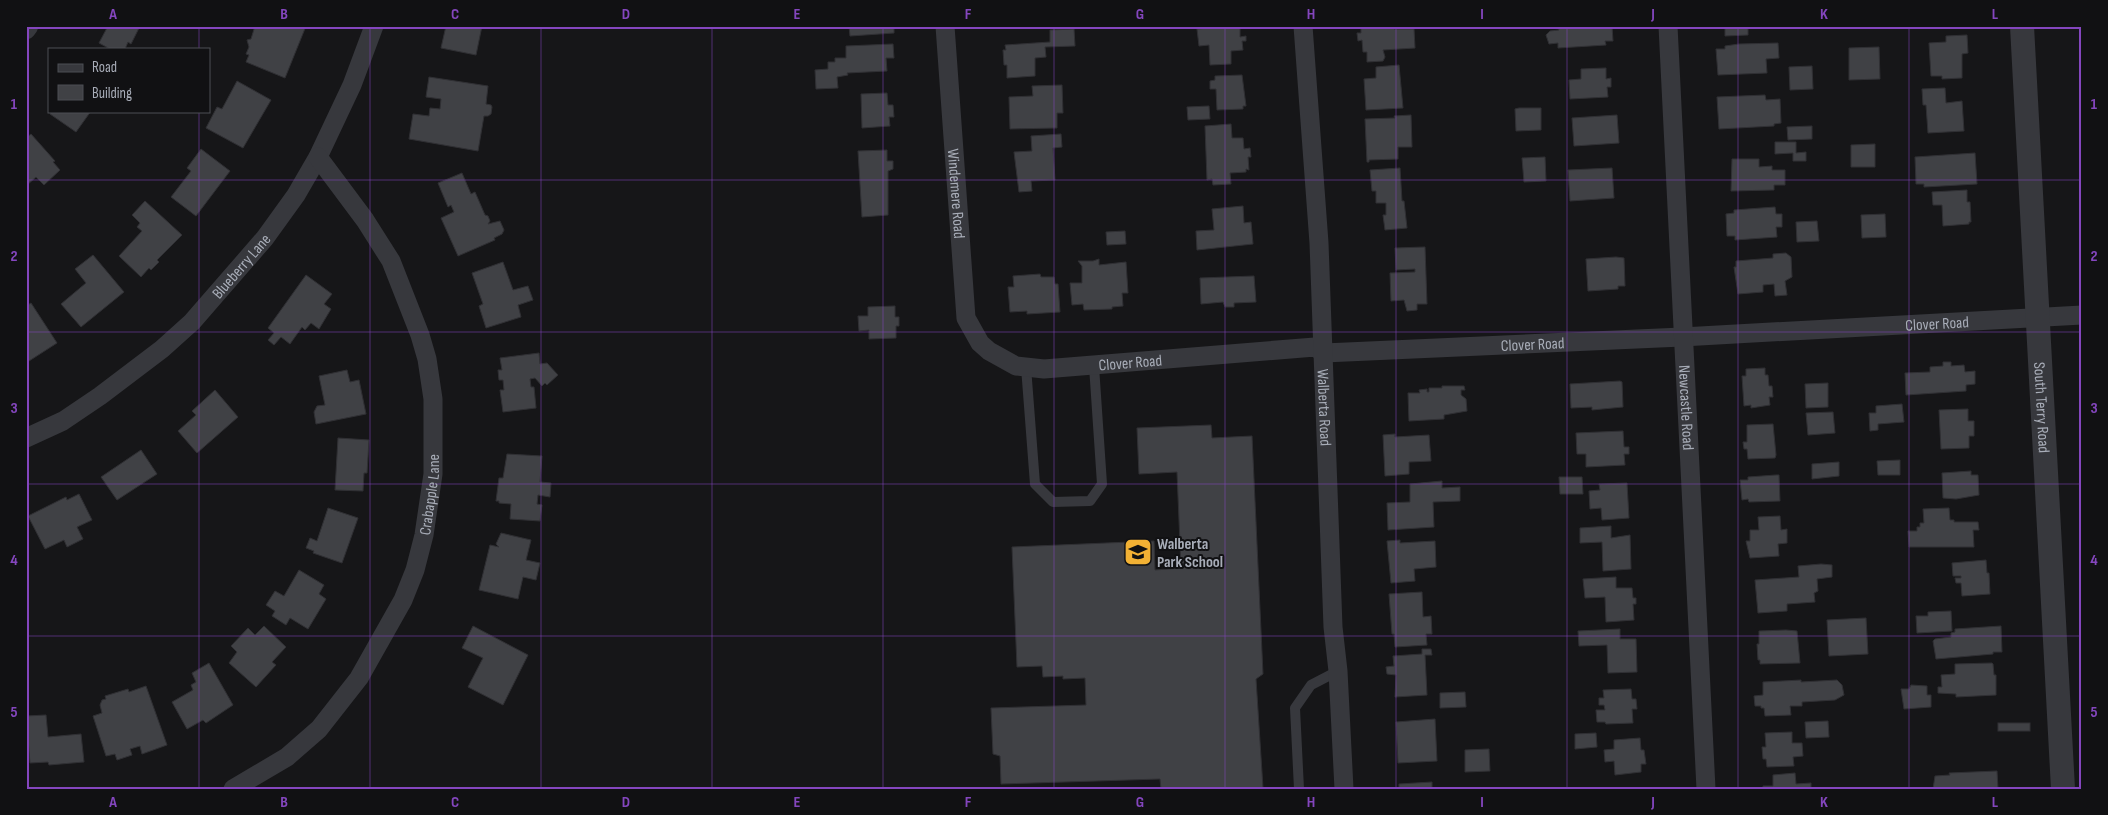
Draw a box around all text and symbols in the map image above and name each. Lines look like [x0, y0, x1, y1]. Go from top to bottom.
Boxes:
text: A [108, 5, 117, 24]
text: B [280, 5, 288, 24]
text: C [451, 5, 459, 24]
text: D [622, 5, 630, 24]
text: E [794, 5, 801, 24]
text: F [965, 5, 972, 24]
text: G [1136, 5, 1144, 24]
text: H [1307, 5, 1315, 24]
text: I [1480, 5, 1484, 24]
text: J [1650, 5, 1655, 24]
text: K [1820, 5, 1828, 24]
text: L [1992, 5, 1999, 24]
legend [48, 48, 210, 112]
text: Road [92, 58, 117, 77]
text: Building [92, 84, 132, 103]
text: 1 [11, 95, 18, 114]
text: 1 [2091, 95, 2098, 114]
street label: Windemere Road [943, 148, 968, 239]
street label: Blueberry Lane [209, 230, 275, 303]
text: 2 [10, 247, 18, 266]
text: 2 [2090, 247, 2098, 266]
street label: Clover Road [1905, 313, 1969, 336]
street label: Clover Road [1500, 334, 1565, 356]
street label: Clover Road [1098, 351, 1163, 376]
street label: South Terry Road [2029, 362, 2053, 454]
street label: Newcastle Road [1674, 365, 1697, 451]
street label: Walberta Road [1313, 368, 1334, 446]
text: 3 [10, 399, 18, 418]
text: 3 [2090, 399, 2098, 418]
street label: Crabapple Lane [416, 454, 444, 537]
place label: Walberta Park School [1157, 535, 1223, 572]
school or university icon: Walberta Park School [1123, 537, 1153, 567]
text: 4 [10, 551, 18, 570]
text: 4 [2090, 551, 2098, 570]
text: 5 [10, 703, 18, 722]
text: 5 [2090, 703, 2098, 722]
text: A [108, 793, 117, 812]
text: B [280, 793, 288, 812]
text: C [451, 793, 459, 812]
text: D [622, 793, 630, 812]
text: E [794, 793, 801, 812]
text: F [965, 793, 972, 812]
text: G [1136, 793, 1144, 812]
text: H [1307, 793, 1315, 812]
text: I [1480, 793, 1484, 812]
text: J [1650, 793, 1655, 812]
text: K [1820, 793, 1828, 812]
text: L [1992, 793, 1999, 812]

